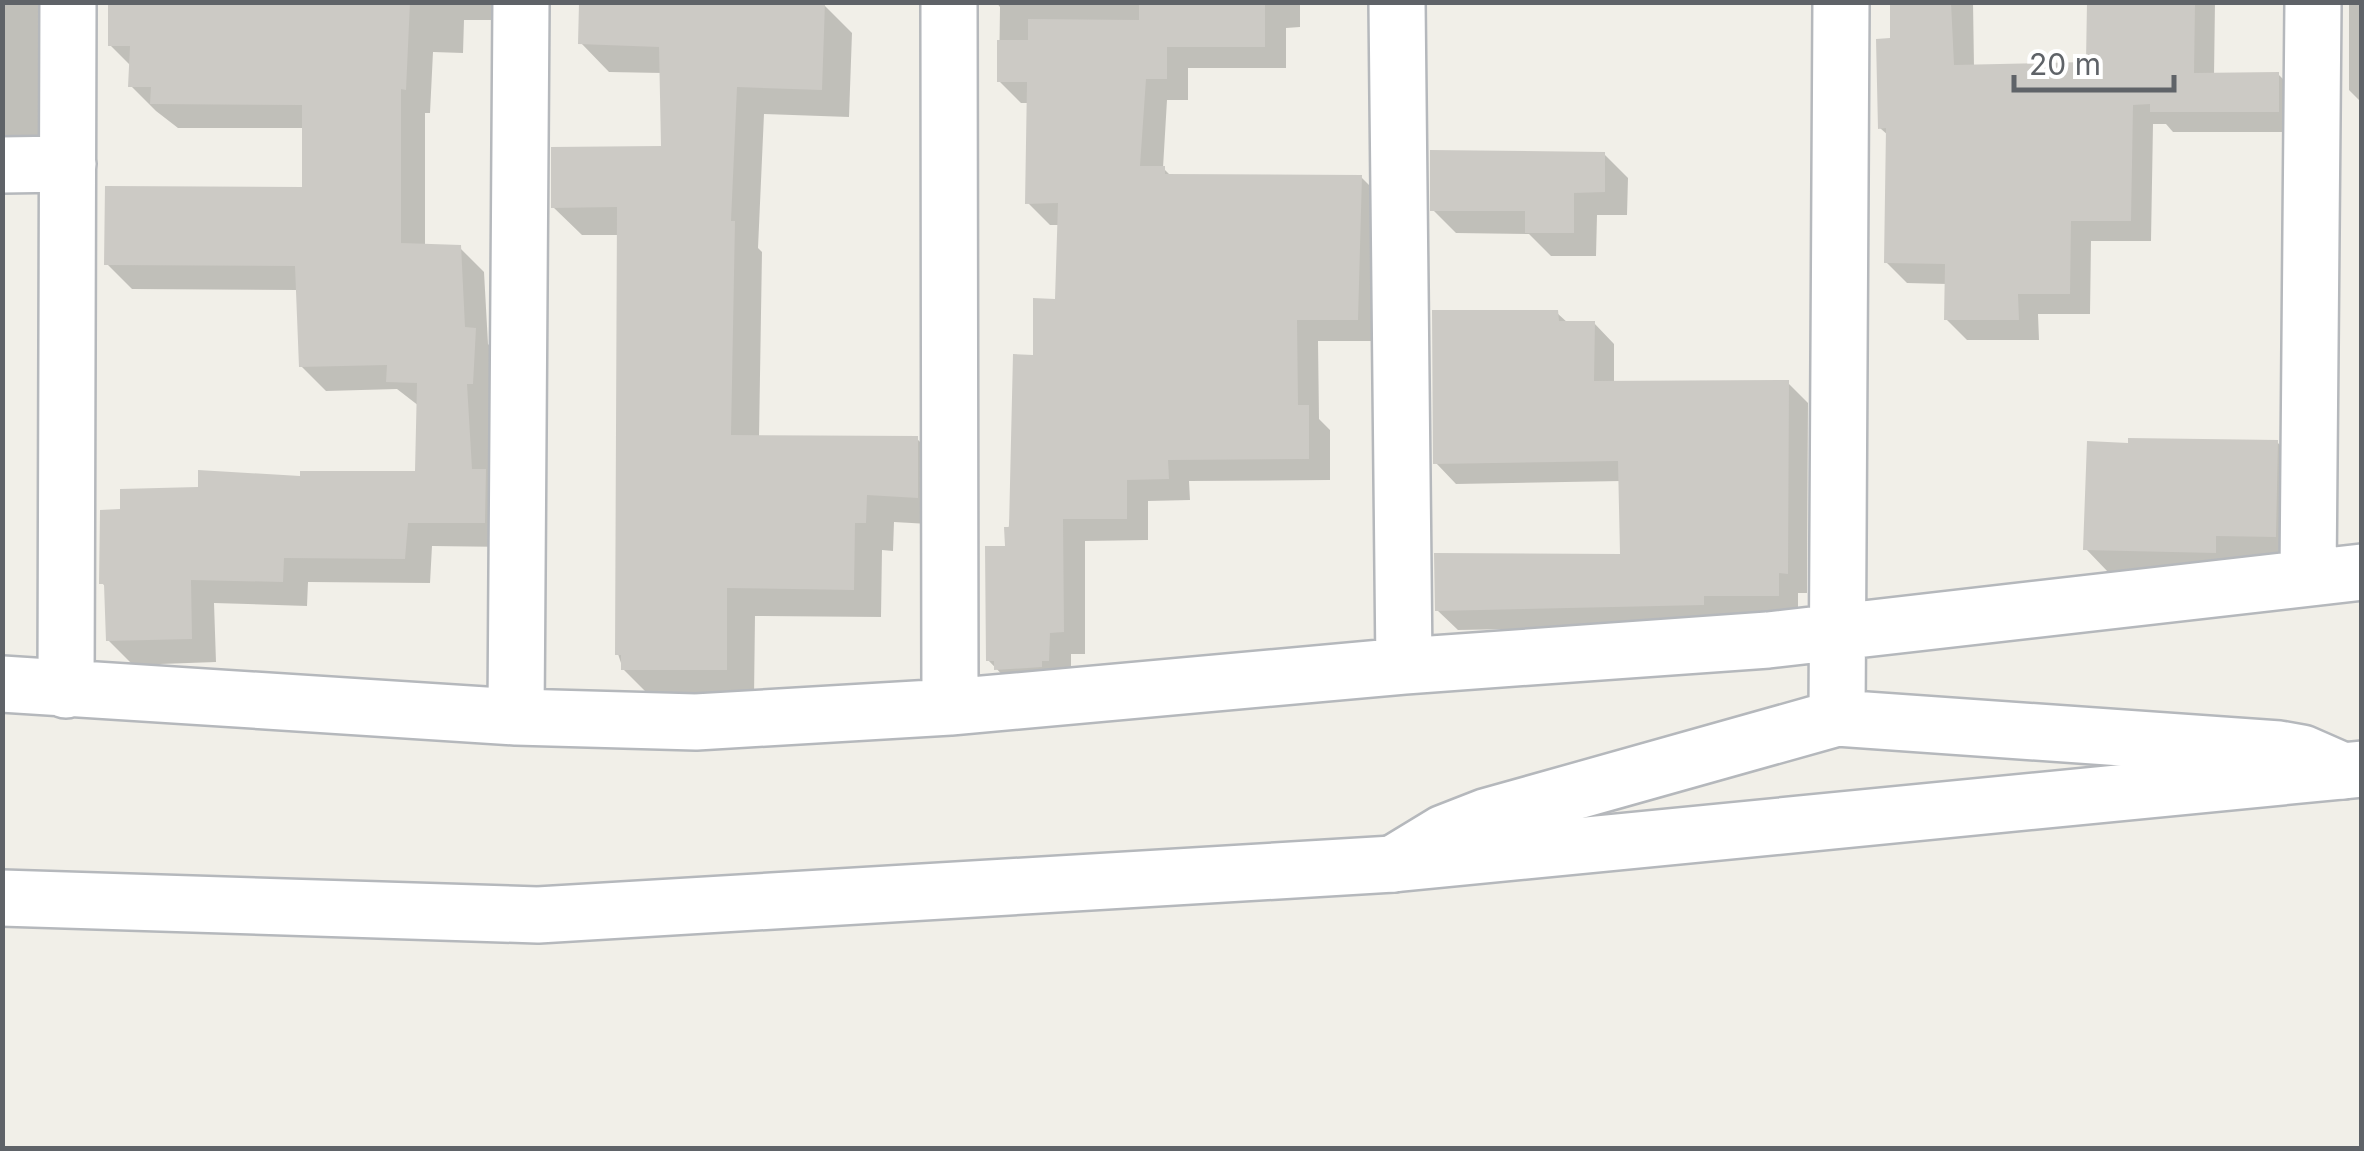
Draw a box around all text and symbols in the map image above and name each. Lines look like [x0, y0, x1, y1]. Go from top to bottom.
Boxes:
scale bar [2014, 30, 2174, 92]
text: 20 m [2029, 46, 2101, 82]

